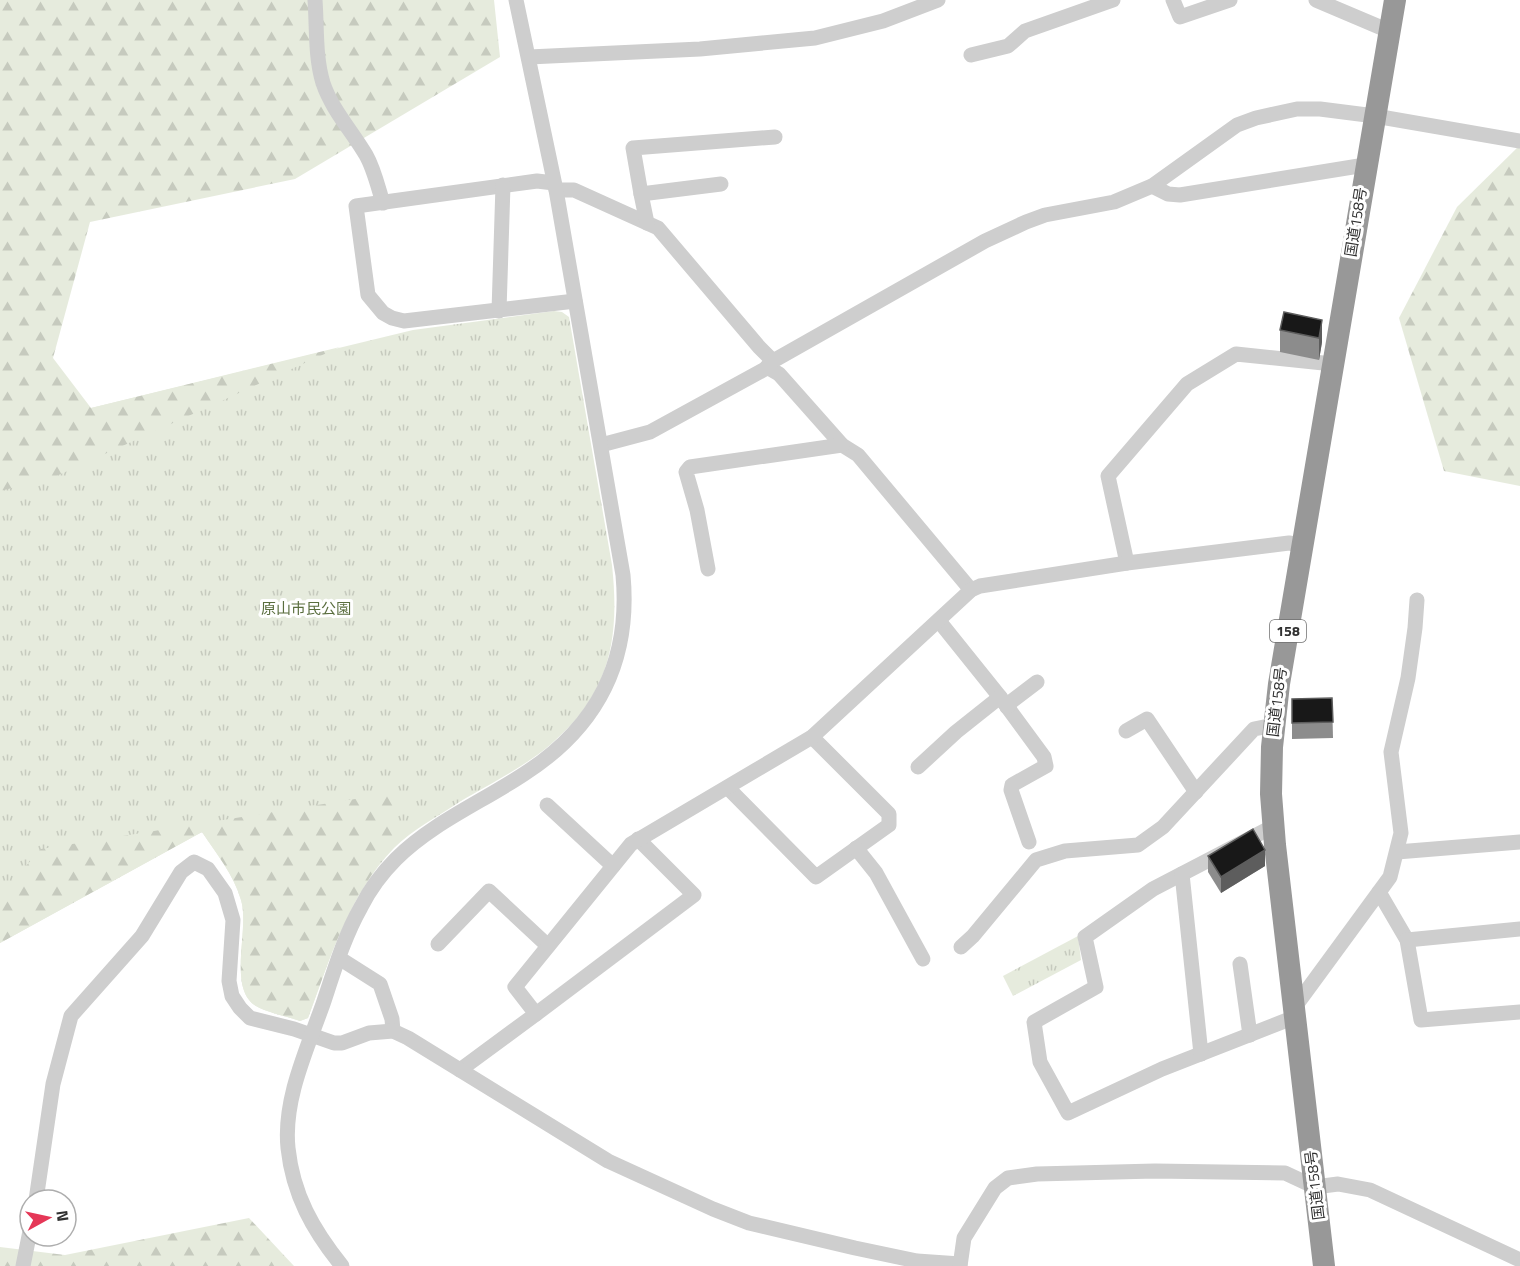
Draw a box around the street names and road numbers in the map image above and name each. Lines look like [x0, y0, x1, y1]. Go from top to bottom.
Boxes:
street label: 国道158号 [1339, 185, 1372, 258]
road number: 158 [1270, 620, 1306, 642]
street label: 国道158号 [1261, 666, 1292, 738]
street label: 国道158号 [1299, 1149, 1330, 1221]

